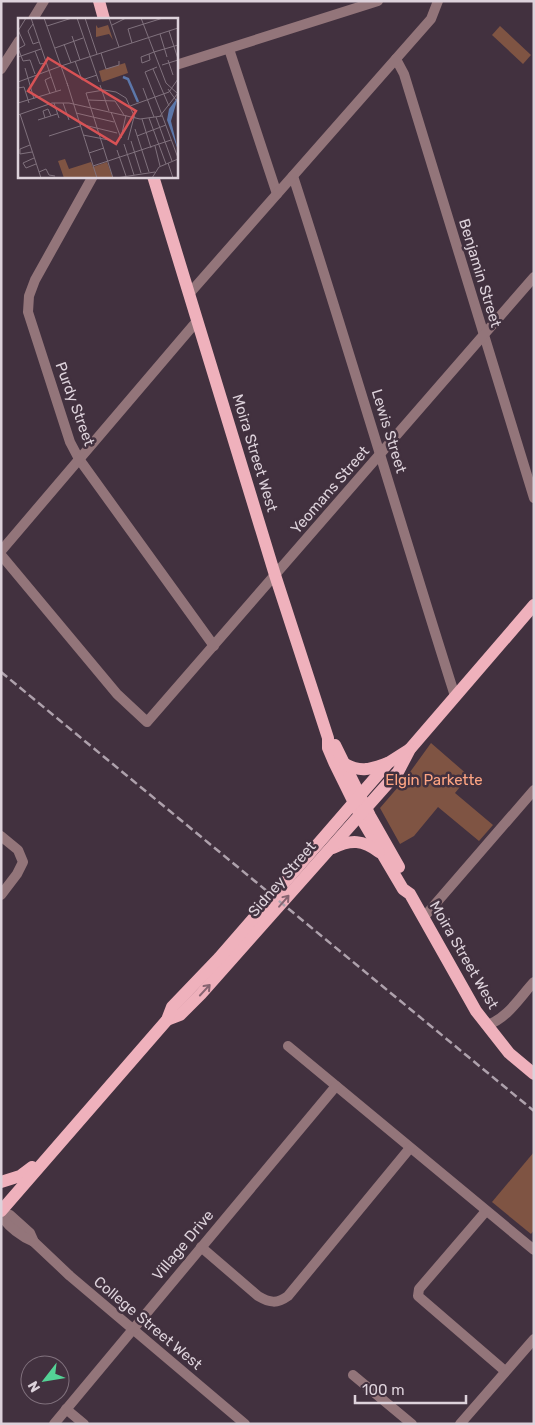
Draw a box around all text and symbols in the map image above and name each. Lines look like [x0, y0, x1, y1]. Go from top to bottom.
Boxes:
inset map [18, 18, 178, 178]
street label: Benjamin Street [455, 216, 505, 330]
street label: Purdy Street [51, 360, 99, 449]
street label: Lewis Street [368, 387, 410, 475]
street label: Moira Street West [229, 392, 281, 514]
street label: Yeomans Street [287, 442, 373, 538]
park label: Elgin Parkette [385, 771, 483, 789]
street label: Sidney Street [244, 838, 320, 920]
one-way arrow [278, 895, 290, 908]
street label: Moira Street West [426, 898, 502, 1012]
one-way arrow [198, 984, 210, 997]
street label: Village Drive [148, 1206, 218, 1284]
street label: College Street West [90, 1272, 206, 1374]
north arrow [20, 1355, 70, 1405]
scale bar [355, 1372, 466, 1404]
text: N [24, 1378, 44, 1395]
text: 100 m [362, 1381, 404, 1399]

